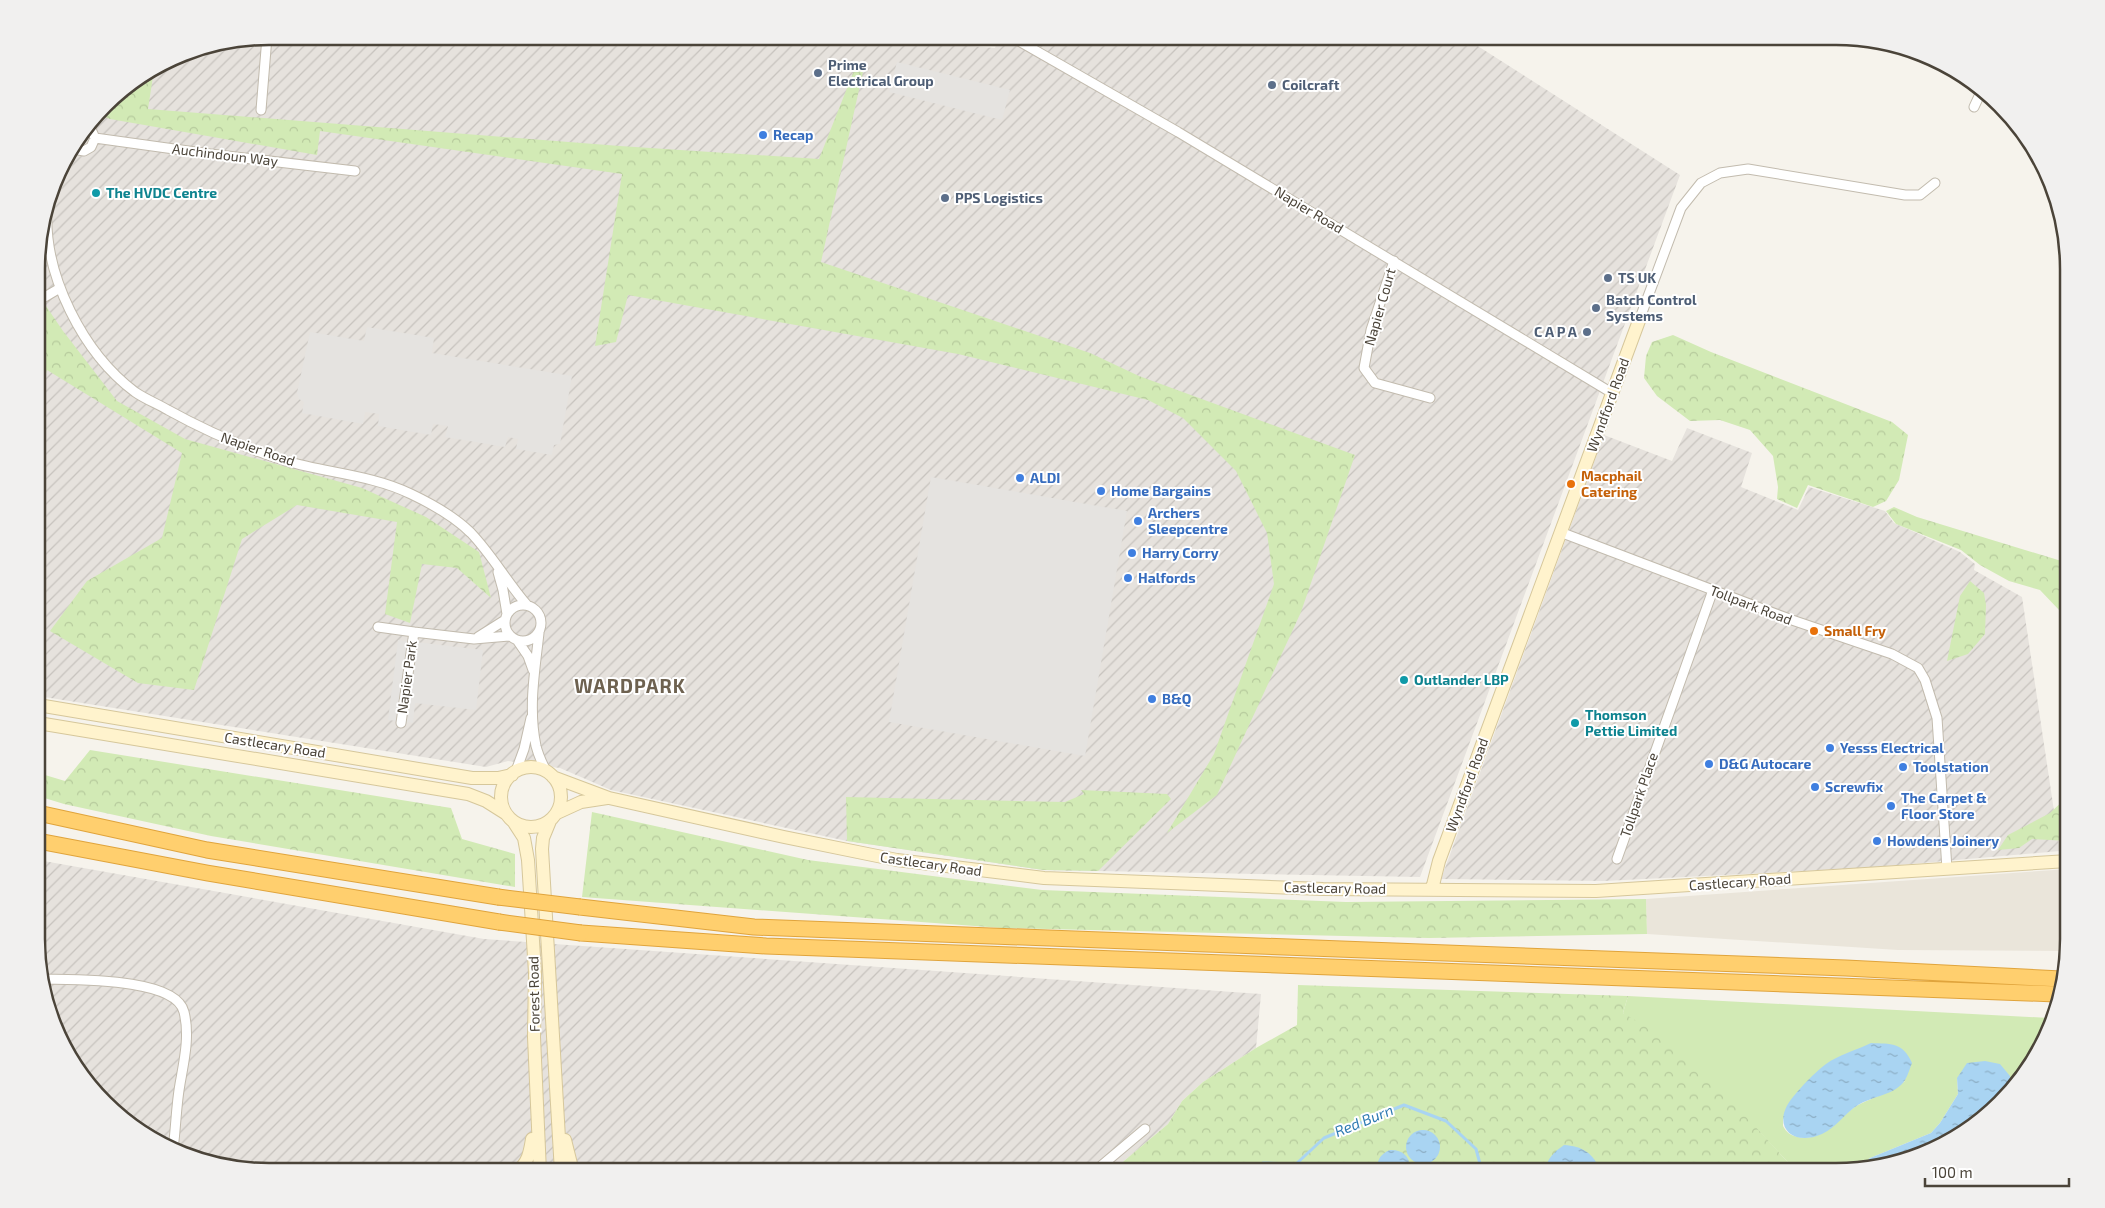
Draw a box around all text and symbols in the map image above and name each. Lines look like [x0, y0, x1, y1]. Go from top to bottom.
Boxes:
place label: Prime Electrical Group [828, 56, 934, 89]
marker: Prime Electrical Group [812, 67, 824, 79]
place label: Coilcraft [1282, 76, 1340, 93]
marker: Coilcraft [1266, 79, 1278, 91]
place label: Recap [773, 126, 813, 143]
marker: Recap [757, 129, 769, 141]
street label: Auchindoun Way [171, 140, 280, 170]
street label: Napier Road [1272, 182, 1347, 237]
place label: The HVDC Centre [106, 184, 217, 201]
marker: The HVDC Centre [90, 187, 102, 199]
place label: PPS Logistics [955, 189, 1043, 206]
marker: PPS Logistics [939, 192, 951, 204]
street label: Napier Court [1360, 266, 1399, 348]
place label: TS UK [1618, 269, 1656, 286]
marker: TS UK [1602, 272, 1614, 284]
place label: Batch Control Systems [1606, 291, 1697, 324]
marker: Batch Control Systems [1590, 302, 1602, 314]
place label: C A P A [1534, 323, 1578, 340]
marker: C A P A [1581, 326, 1593, 338]
street label: Wyndford Road [1583, 355, 1632, 454]
street label: Napier Road [219, 428, 298, 469]
place label: Macphail Catering [1581, 467, 1643, 500]
place label: ALDI [1030, 469, 1060, 486]
marker: ALDI [1014, 472, 1026, 484]
marker: Macphail Catering [1565, 478, 1577, 490]
place label: Home Bargains [1111, 482, 1211, 499]
marker: Home Bargains [1095, 485, 1107, 497]
place label: Archers Sleepcentre [1148, 504, 1228, 537]
marker: Archers Sleepcentre [1132, 515, 1144, 527]
place label: Harry Corry [1142, 544, 1219, 561]
marker: Harry Corry [1126, 547, 1138, 559]
place label: Halfords [1138, 569, 1196, 586]
marker: Halfords [1122, 572, 1134, 584]
street label: Tollpark Road [1708, 581, 1795, 628]
place label: Small Fry [1824, 622, 1886, 639]
marker: Small Fry [1808, 625, 1820, 637]
street label: Napier Park [393, 639, 420, 715]
place label: Outlander LBP [1414, 671, 1509, 688]
district label: WARDPARK [574, 674, 686, 697]
marker: Outlander LBP [1398, 674, 1410, 686]
place label: B&Q [1162, 690, 1191, 708]
marker: B&Q [1146, 693, 1158, 705]
place label: Thomson Pettie Limited [1585, 706, 1677, 739]
marker: Thomson Pettie Limited [1569, 717, 1581, 729]
street label: Castlecary Road [223, 728, 327, 761]
street label: Wyndford Road [1442, 735, 1491, 834]
place label: Yesss Electrical [1840, 739, 1944, 756]
marker: Yesss Electrical [1824, 742, 1836, 754]
street label: Tollpark Place [1616, 750, 1661, 840]
place label: D&G Autocare [1719, 755, 1811, 772]
marker: D&G Autocare [1703, 758, 1715, 770]
place label: Toolstation [1913, 758, 1989, 775]
marker: Toolstation [1897, 761, 1909, 773]
place label: Screwfix [1825, 778, 1883, 795]
marker: Screwfix [1809, 781, 1821, 793]
place label: The Carpet & Floor Store [1901, 789, 1987, 822]
marker: The Carpet & Floor Store [1885, 800, 1897, 812]
place label: Howdens Joinery [1887, 832, 1999, 849]
marker: Howdens Joinery [1871, 835, 1883, 847]
street label: Castlecary Road [879, 848, 983, 879]
street label: Castlecary Road [1688, 869, 1792, 894]
street label: Castlecary Road [1284, 878, 1386, 897]
street label: Forest Road [524, 956, 543, 1032]
water label: Red Burn [1332, 1100, 1396, 1140]
scale bar [1925, 1156, 2069, 1188]
text: 100 m [1932, 1163, 1973, 1181]

